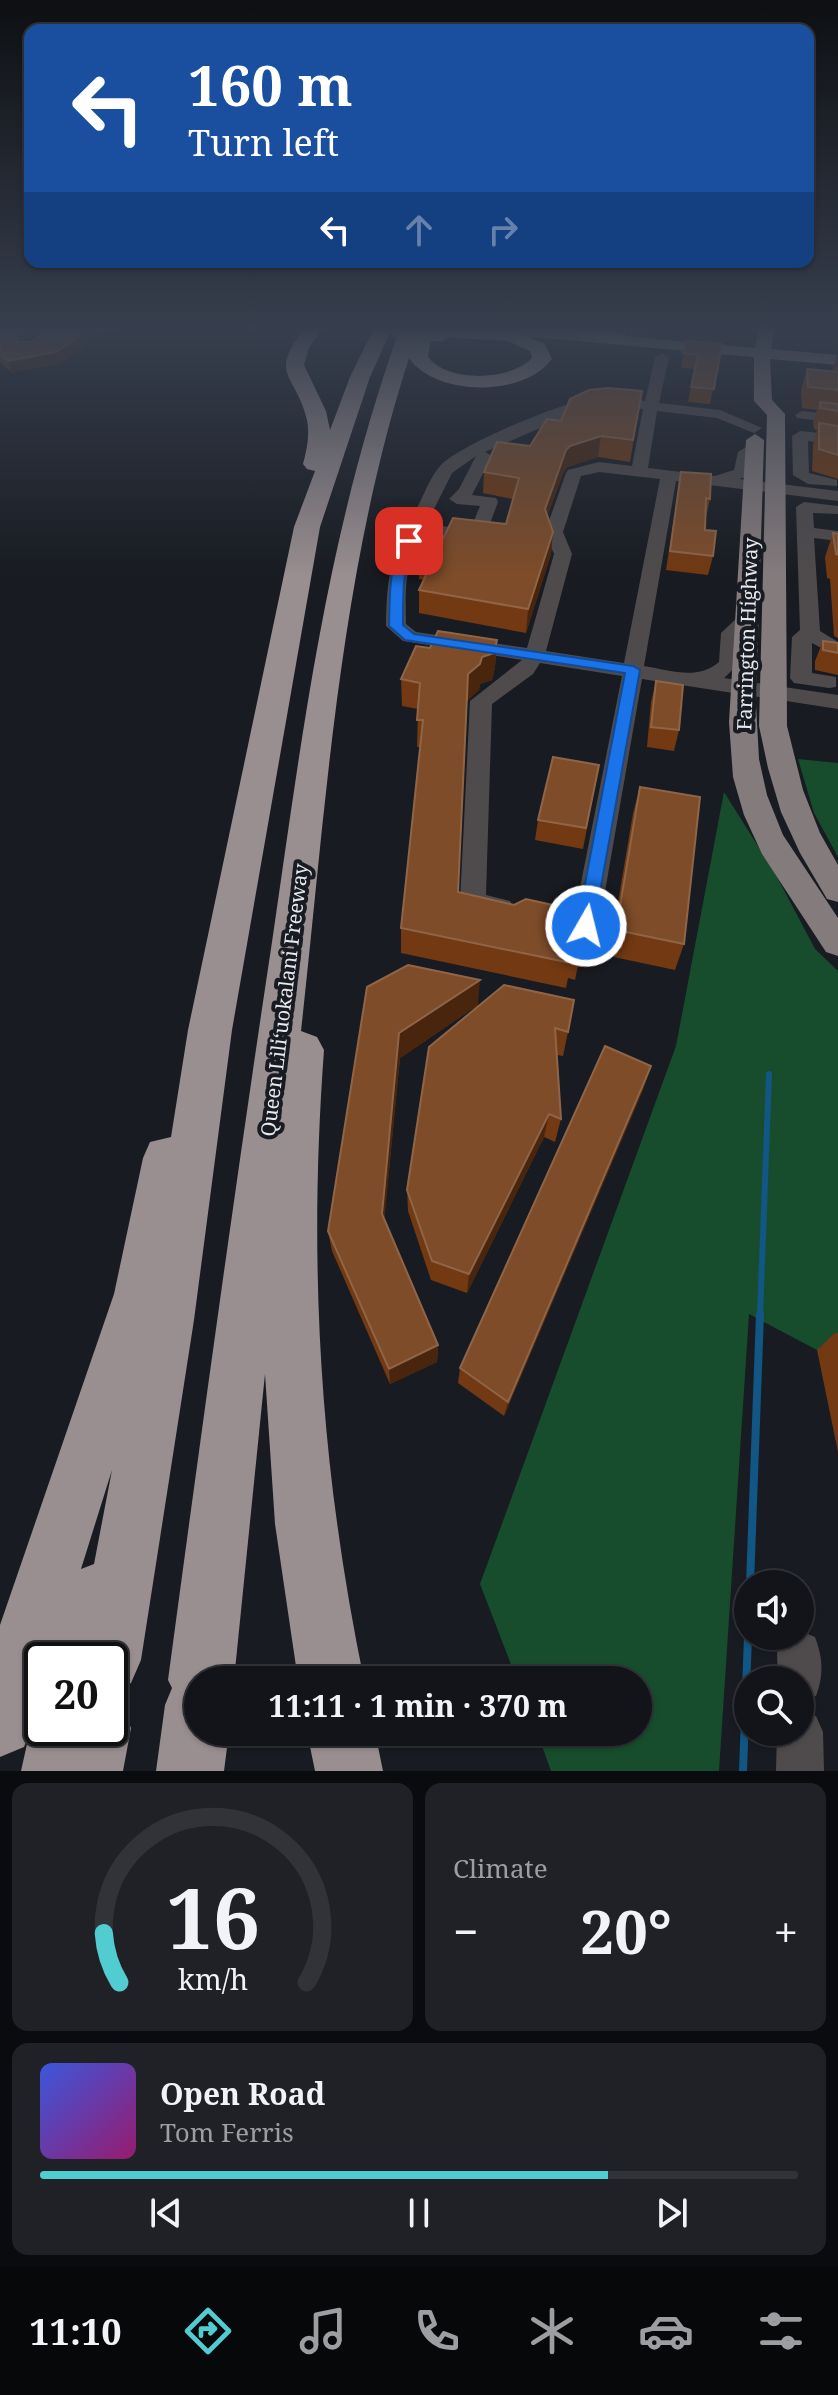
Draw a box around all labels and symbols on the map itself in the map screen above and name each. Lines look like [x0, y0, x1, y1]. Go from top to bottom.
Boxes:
pin [375, 507, 443, 575]
street label: Farrington Highway [730, 536, 764, 731]
street label: Queen Liliʻuokalani Freeway [254, 861, 314, 1138]
position arrow [544, 884, 628, 968]
speed limit sign: 20 [24, 1642, 128, 1746]

